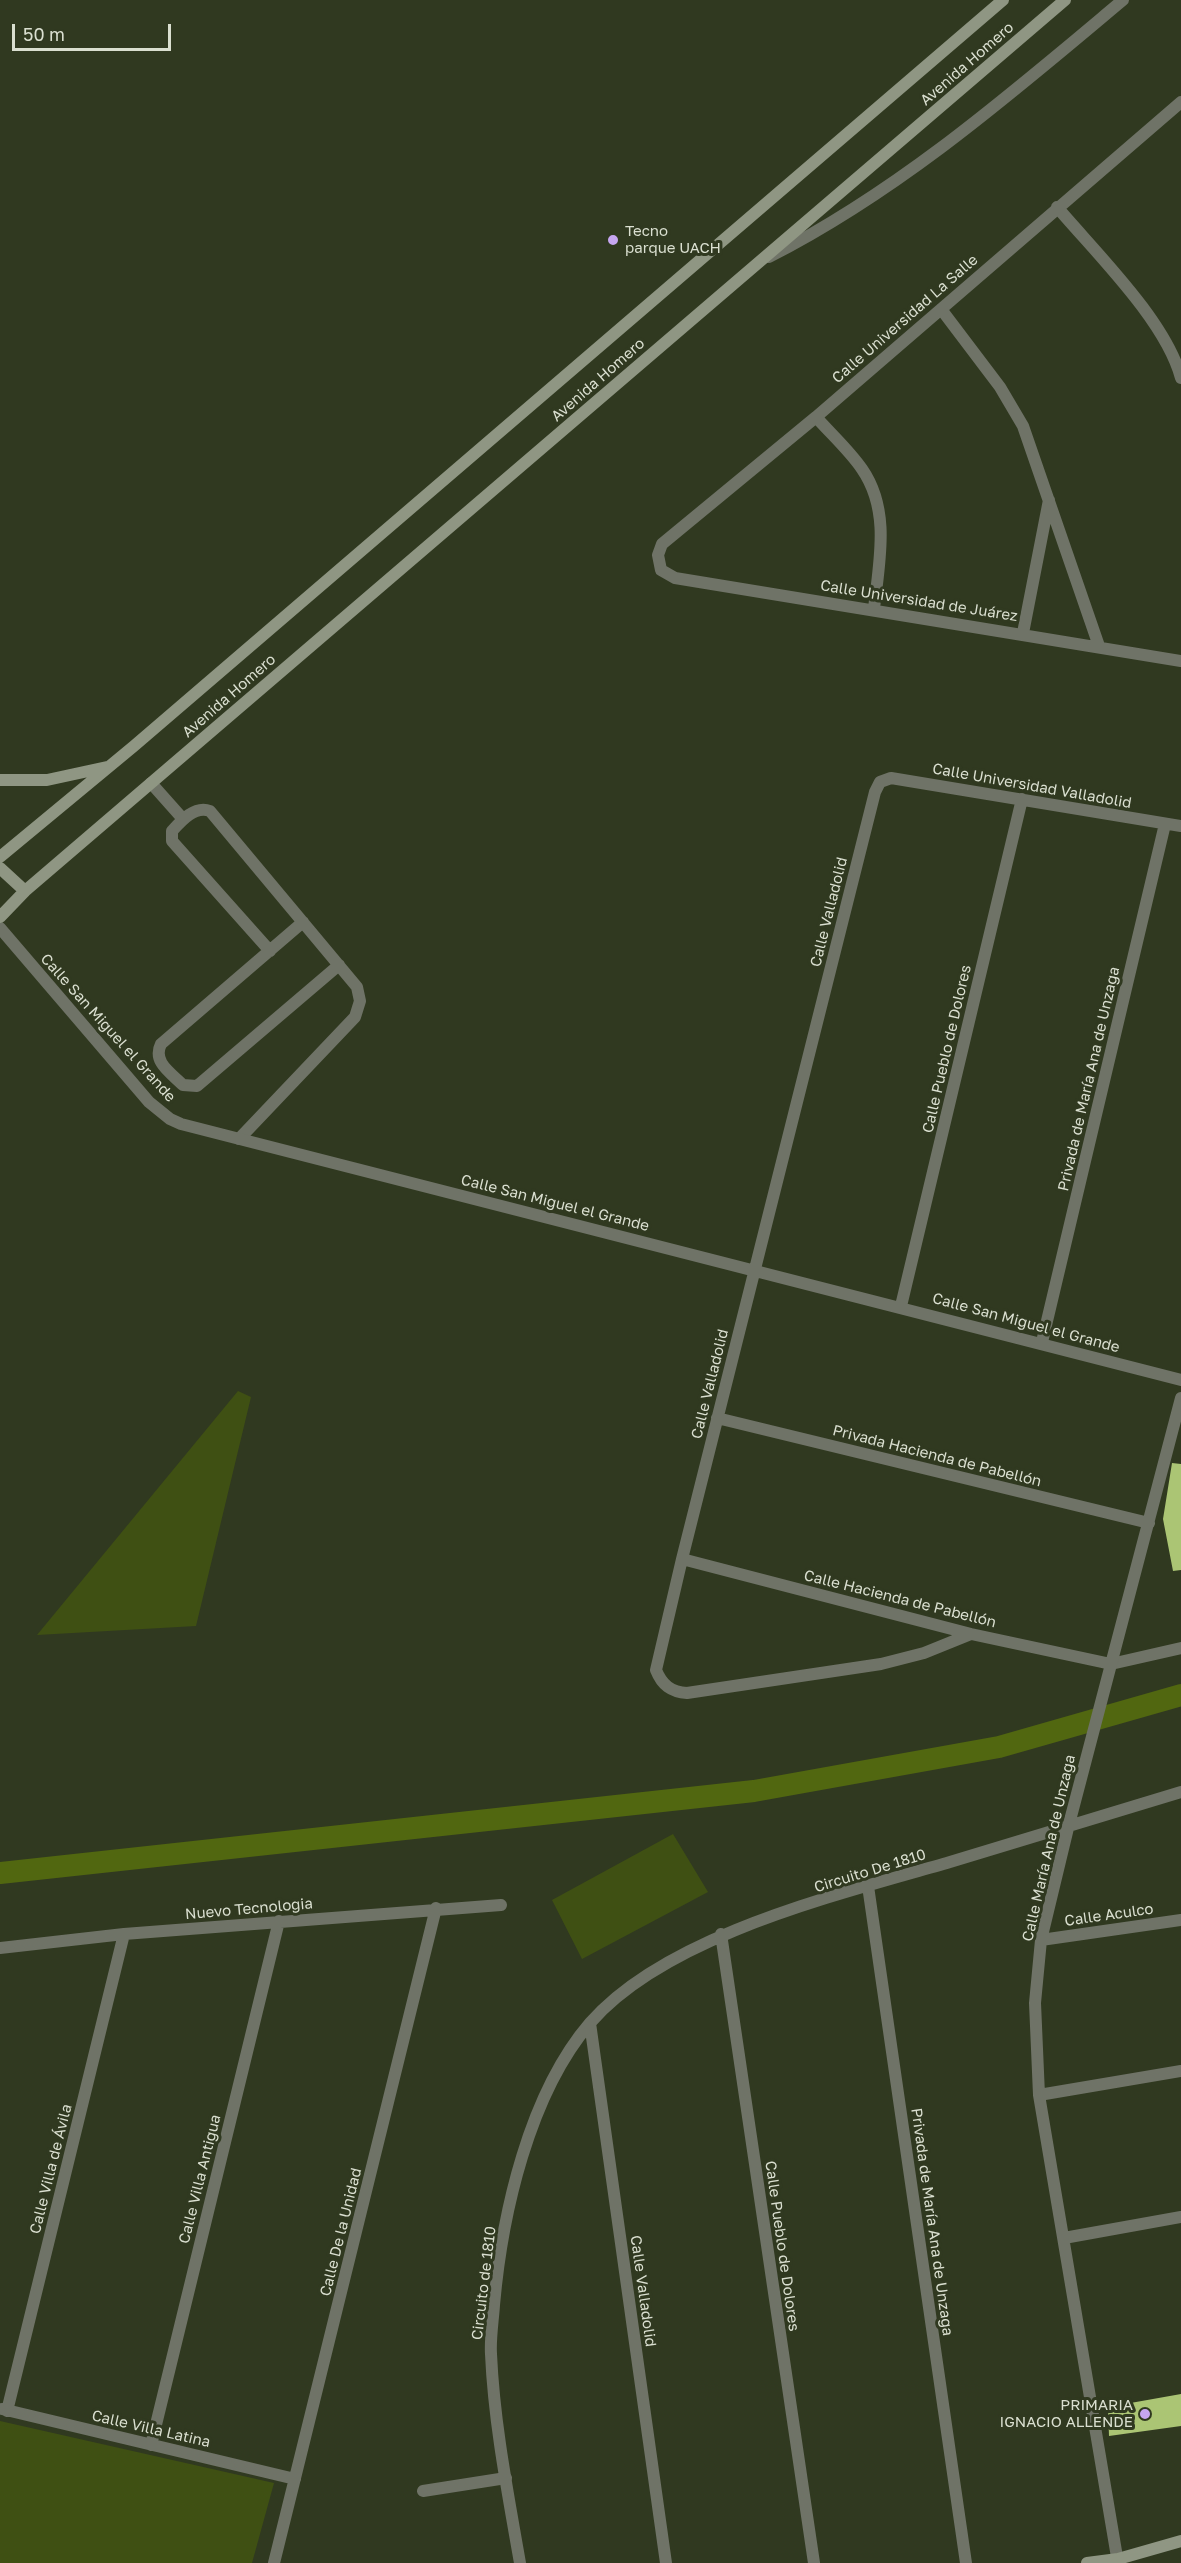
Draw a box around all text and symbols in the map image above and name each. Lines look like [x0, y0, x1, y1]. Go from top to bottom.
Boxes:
scale bar [15, 12, 174, 50]
street label: Avenida Homero [917, 19, 1017, 109]
text: 50 m [23, 23, 65, 45]
place label: Tecno parque UACH [625, 222, 721, 257]
marker: Tecno parque UACH [606, 233, 620, 247]
street label: Calle Universidad La Salle [828, 251, 982, 387]
street label: Avenida Homero [548, 335, 648, 425]
street label: Calle Universidad de Juárez [819, 576, 1019, 626]
street label: Avenida Homero [179, 651, 279, 741]
street label: Calle Universidad Valladolid [931, 760, 1133, 812]
street label: Calle Valladolid [807, 855, 851, 969]
street label: Calle San Miguel el Grande [37, 950, 179, 1106]
street label: Calle Pueblo de Dolores [919, 963, 975, 1135]
street label: Privada de María Ana de Unzaga [1054, 965, 1124, 1193]
street label: Calle San Miguel el Grande [459, 1171, 651, 1235]
street label: Calle San Miguel el Grande [930, 1289, 1122, 1357]
street label: Calle Valladolid [688, 1327, 732, 1441]
street label: Privada Hacienda de Pabellón [831, 1421, 1043, 1491]
street label: Calle Hacienda de Pabellón [802, 1566, 998, 1632]
street label: Calle María Ana de Unzaga [1019, 1753, 1079, 1943]
street label: Circuito De 1810 [812, 1845, 928, 1897]
street label: Nuevo Tecnologia [184, 1894, 314, 1924]
street label: Calle Aculco [1063, 1900, 1155, 1930]
street label: Calle Villa de Ávila [26, 2102, 76, 2236]
street label: Privada de María Ana de Unzaga [907, 2107, 957, 2337]
street label: Calle Villa Antigua [175, 2113, 225, 2245]
street label: Calle Pueblo de Dolores [761, 2160, 803, 2332]
street label: Calle De la Unidad [316, 2166, 366, 2298]
street label: Circuito de 1810 [468, 2225, 500, 2341]
street label: Calle Valladolid [626, 2234, 660, 2348]
place label: PRIMARIA IGNACIO ALLENDE [999, 2396, 1133, 2431]
street label: Calle Villa Latina [90, 2407, 212, 2451]
marker: PRIMARIA IGNACIO ALLENDE [1138, 2407, 1152, 2421]

